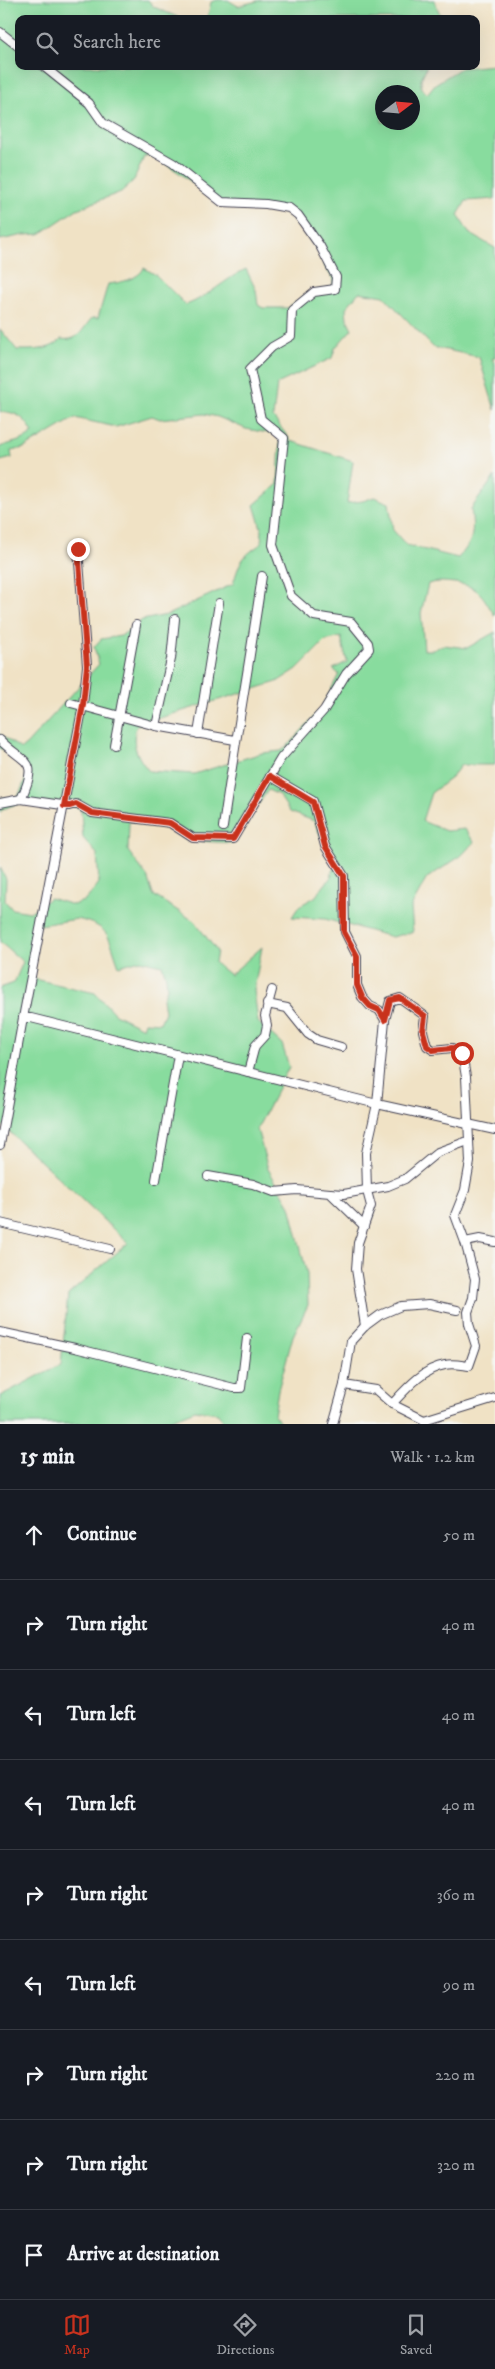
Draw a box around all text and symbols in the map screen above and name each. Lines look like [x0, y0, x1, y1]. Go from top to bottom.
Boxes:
search box [15, 15, 480, 70]
icon: search [33, 29, 61, 57]
text: Search here [73, 31, 161, 54]
north arrow [375, 85, 420, 130]
route end [67, 538, 90, 561]
route start [451, 1042, 474, 1065]
text: 15 min [20, 1444, 75, 1470]
text: Walk · 1.2 km [390, 1447, 475, 1467]
icon: ahead [20, 1521, 48, 1549]
text: Continue [67, 1523, 137, 1546]
text: 50 m [443, 1525, 475, 1545]
icon: right [20, 1611, 48, 1639]
text: Turn right [67, 1613, 147, 1636]
text: 40 m [442, 1615, 475, 1635]
icon: left [20, 1701, 48, 1729]
text: Turn left [67, 1703, 136, 1726]
text: 40 m [442, 1705, 475, 1725]
icon: left [20, 1791, 48, 1819]
text: Turn left [67, 1793, 136, 1816]
text: 40 m [442, 1795, 475, 1815]
icon: right [20, 1881, 48, 1909]
text: Turn right [67, 1883, 147, 1906]
text: 360 m [437, 1885, 475, 1905]
icon: left [20, 1971, 48, 1999]
text: Turn left [67, 1973, 136, 1996]
text: 90 m [443, 1975, 475, 1995]
icon: right [20, 2061, 48, 2089]
text: Turn right [67, 2063, 147, 2086]
text: 220 m [435, 2065, 475, 2085]
icon: right [20, 2151, 48, 2179]
text: Turn right [67, 2153, 147, 2176]
text: 320 m [437, 2155, 475, 2175]
icon: arrive [20, 2241, 48, 2269]
text: Arrive at destination [67, 2243, 219, 2266]
tab: Map [63, 2311, 91, 2359]
tab: Directions [216, 2311, 274, 2359]
tab: Saved [400, 2311, 432, 2359]

